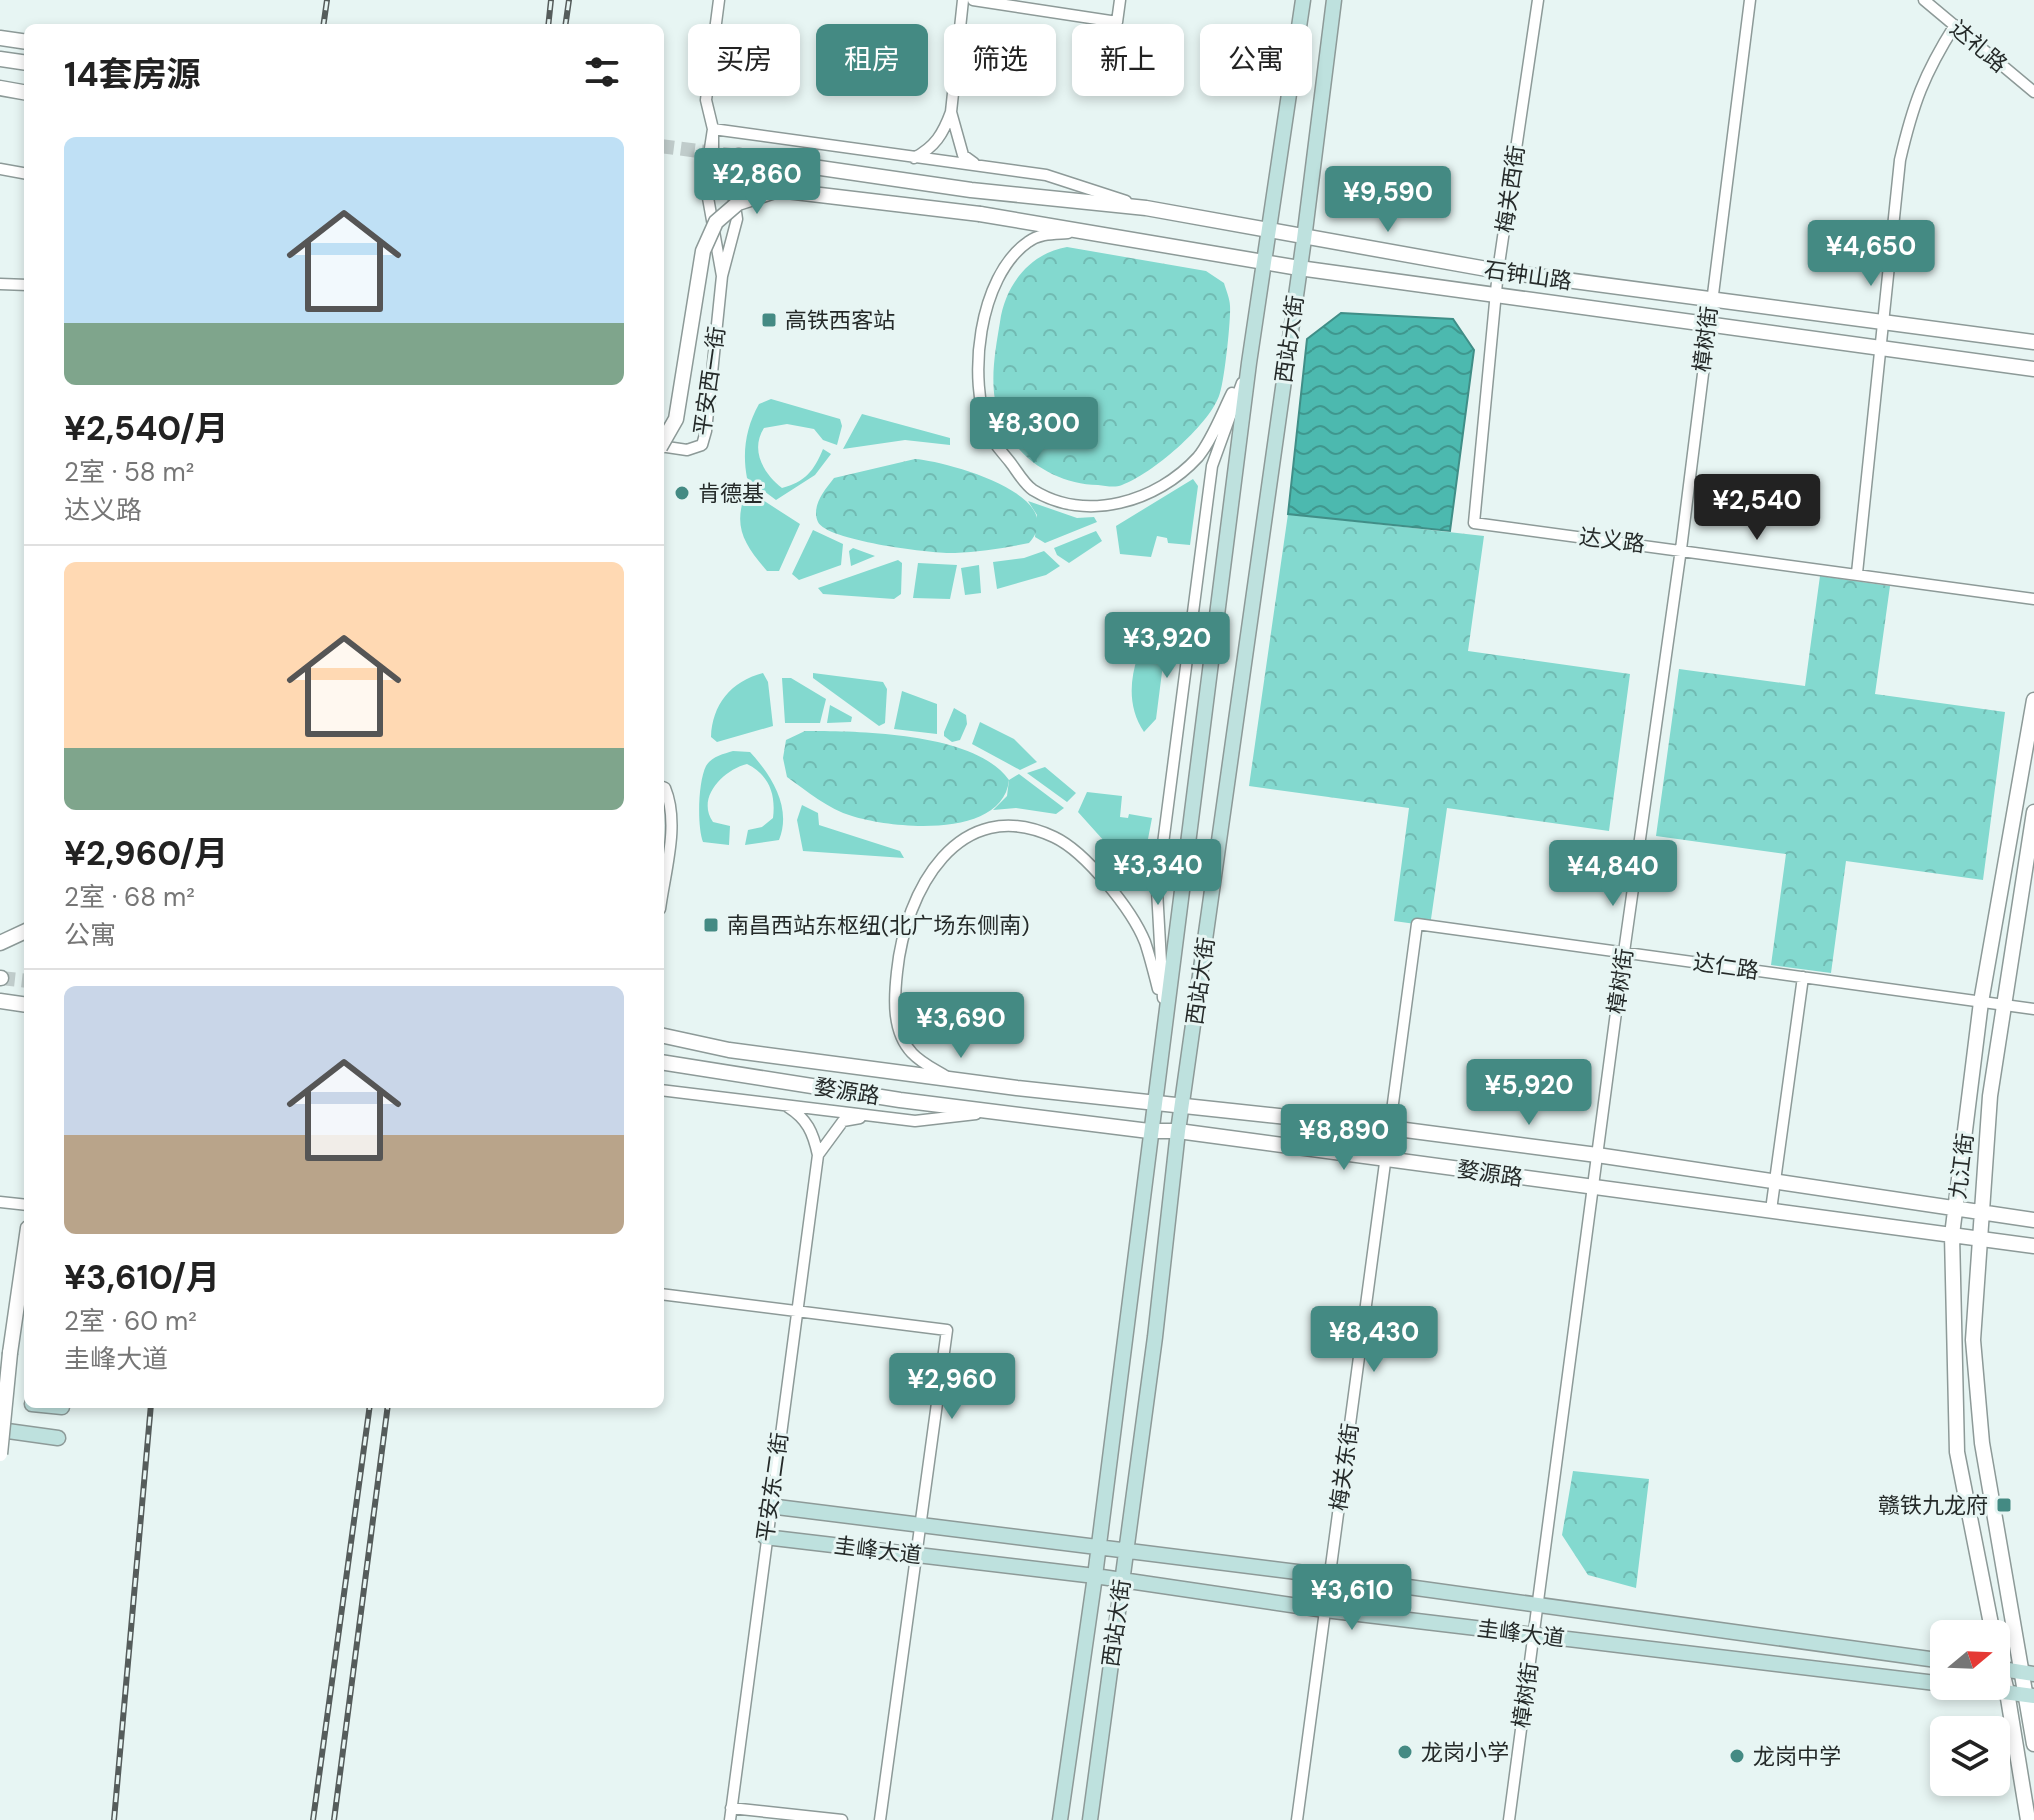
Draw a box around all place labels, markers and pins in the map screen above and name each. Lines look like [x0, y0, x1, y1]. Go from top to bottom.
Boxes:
pin: ¥2,860 [692, 148, 822, 216]
pin: ¥9,590 [1323, 166, 1453, 234]
pin: ¥4,650 [1806, 220, 1936, 288]
place label: 高铁西客站 [785, 306, 895, 335]
marker: 高铁西客站 [760, 311, 778, 329]
pin: ¥8,300 [969, 397, 1099, 465]
pin: ¥2,540 [1692, 474, 1822, 542]
place label: 肯德基 [698, 479, 764, 508]
marker: 肯德基 [673, 484, 691, 502]
pin: ¥3,920 [1102, 612, 1232, 680]
pin: ¥3,340 [1093, 839, 1223, 907]
pin: ¥4,840 [1548, 840, 1678, 908]
place label: 南昌西站东枢纽(北广场东侧南) [727, 911, 1029, 940]
marker: 南昌西站东枢纽(北广场东侧南) [702, 916, 720, 934]
pin: ¥3,690 [896, 992, 1026, 1060]
pin: ¥5,920 [1464, 1059, 1594, 1127]
pin: ¥8,890 [1279, 1104, 1409, 1172]
pin: ¥8,430 [1309, 1306, 1439, 1374]
pin: ¥2,960 [887, 1353, 1017, 1421]
place label: 赣铁九龙府 [1878, 1491, 1988, 1520]
marker: 赣铁九龙府 [1995, 1496, 2013, 1514]
pin: ¥3,610 [1287, 1564, 1417, 1632]
place label: 龙岗小学 [1421, 1738, 1509, 1767]
place label: 龙岗中学 [1753, 1742, 1841, 1771]
marker: 龙岗小学 [1396, 1743, 1414, 1761]
marker: 龙岗中学 [1728, 1747, 1746, 1765]

